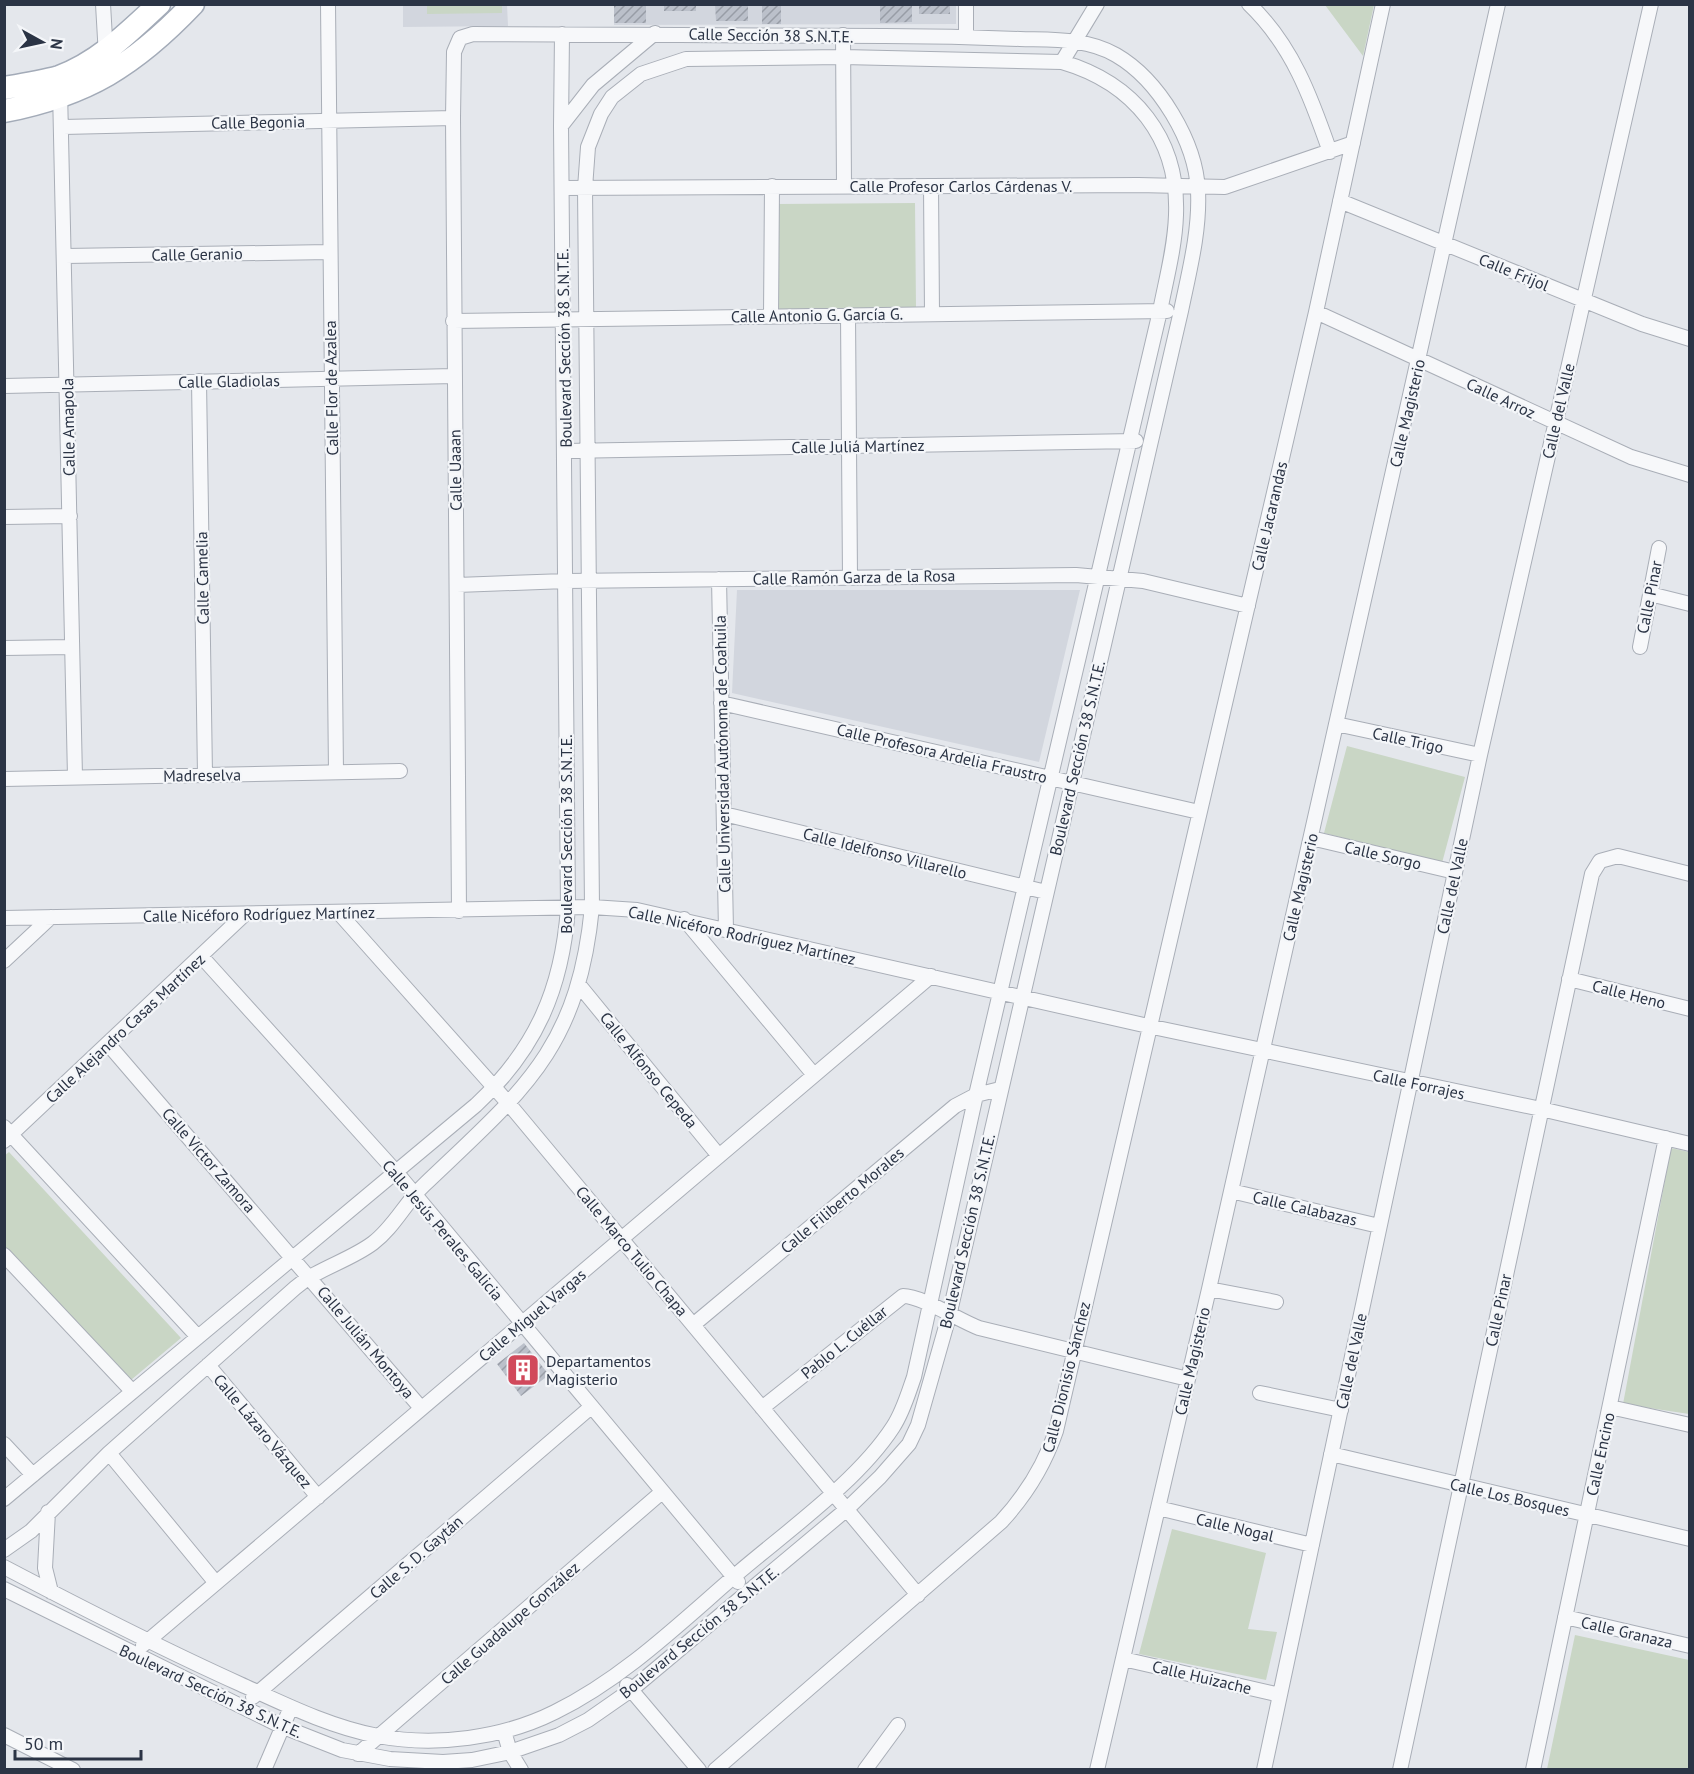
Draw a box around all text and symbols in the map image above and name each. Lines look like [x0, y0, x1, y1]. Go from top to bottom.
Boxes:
north arrow [12, 12, 72, 72]
street label: Calle Sección 38 S.N.T.E. [688, 24, 854, 46]
text: N [46, 37, 67, 51]
street label: Calle Begonia [211, 111, 305, 133]
street label: Calle Profesor Carlos Cárdenas V. [850, 176, 1072, 196]
street label: Calle Geranio [151, 243, 243, 265]
street label: Boulevard Sección 38 S.N.T.E. [552, 248, 576, 448]
street label: Calle Frijol [1476, 249, 1552, 295]
street label: Calle Antonio G. García G. [731, 303, 903, 327]
street label: Calle Flor de Azalea [320, 320, 342, 456]
street label: Calle Magisterio [1385, 357, 1429, 469]
street label: Calle del Valle [1537, 361, 1579, 461]
street label: Calle Gladiolas [178, 370, 280, 392]
street label: Calle Arroz [1463, 373, 1539, 423]
street label: Calle Amapola [57, 378, 79, 476]
street label: Calle Uaaan [444, 429, 466, 511]
street label: Calle Juliá Martínez [791, 435, 925, 457]
street label: Calle Jacarandas [1247, 459, 1291, 573]
street label: Calle Camelia [191, 531, 213, 625]
street label: Calle Pinar [1632, 558, 1666, 635]
street label: Calle Ramón Garza de la Rosa [752, 565, 956, 589]
street label: Calle Universidad Autónoma de Coahuila [710, 615, 734, 893]
street label: Boulevard Sección 38 S.N.T.E. [1045, 659, 1109, 857]
street label: Calle Profesora Ardelia Fraustro [835, 719, 1049, 787]
street label: Calle Trigo [1371, 723, 1445, 757]
street label: Boulevard Sección 38 S.N.T.E. [556, 734, 576, 934]
street label: Madreselva [163, 764, 241, 786]
street label: Calle Idelfonso Villarello [801, 823, 969, 883]
street label: Calle Magisterio [1278, 831, 1322, 943]
street label: Calle Sorgo [1343, 836, 1423, 874]
street label: Calle del Valle [1432, 836, 1472, 936]
street label: Calle Nicéforo Rodríguez Martínez [626, 901, 858, 969]
street label: Calle Nicéforo Rodríguez Martínez [143, 902, 375, 926]
street label: Calle Alejandro Casas Martínez [41, 949, 209, 1107]
street label: Calle Heno [1590, 975, 1668, 1013]
street label: Calle Alfonso Cepeda [596, 1008, 702, 1132]
street label: Calle Forrajes [1371, 1065, 1467, 1104]
street label: Calle Víctor Zamora [158, 1103, 260, 1217]
street label: Boulevard Sección 38 S.N.T.E. [935, 1132, 999, 1330]
street label: Calle Filiberto Morales [776, 1142, 908, 1257]
street label: Calle Jesús Perales Galicia [378, 1156, 508, 1304]
street label: Calle Marco Tulio Chapa [572, 1182, 692, 1320]
street label: Calle Calabazas [1251, 1186, 1359, 1230]
street label: Calle Miguel Vargas [474, 1264, 590, 1366]
street label: Calle Pinar [1481, 1271, 1516, 1348]
street label: Calle Julián Montoya [313, 1282, 419, 1402]
street label: Calle Dionisio Sánchez [1038, 1299, 1094, 1455]
street label: Pablo L. Cuéllar [797, 1301, 892, 1383]
street label: Calle Magisterio [1170, 1305, 1214, 1417]
street label: Calle del Valle [1331, 1311, 1371, 1411]
place label: Departamentos Magisterio [546, 1351, 651, 1389]
building icon: Departamentos Magisterio [505, 1352, 541, 1388]
street label: Calle Lázaro Vázquez [209, 1370, 317, 1492]
street label: Calle Encino [1581, 1410, 1619, 1498]
street label: Calle Los Bosques [1448, 1474, 1572, 1521]
street label: Calle Nogal [1194, 1508, 1276, 1546]
street label: Calle S. D. Gaytán [365, 1511, 467, 1603]
street label: Calle Guadalupe González [436, 1557, 584, 1689]
street label: Boulevard Sección 38 S.N.T.E. [615, 1561, 783, 1703]
street label: Calle Granaza [1579, 1612, 1675, 1652]
street label: Boulevard Sección 38 S.N.T.E. [116, 1640, 306, 1742]
street label: Calle Huizache [1150, 1656, 1254, 1698]
scale bar [15, 1723, 141, 1761]
text: 50 m [24, 1732, 63, 1755]

